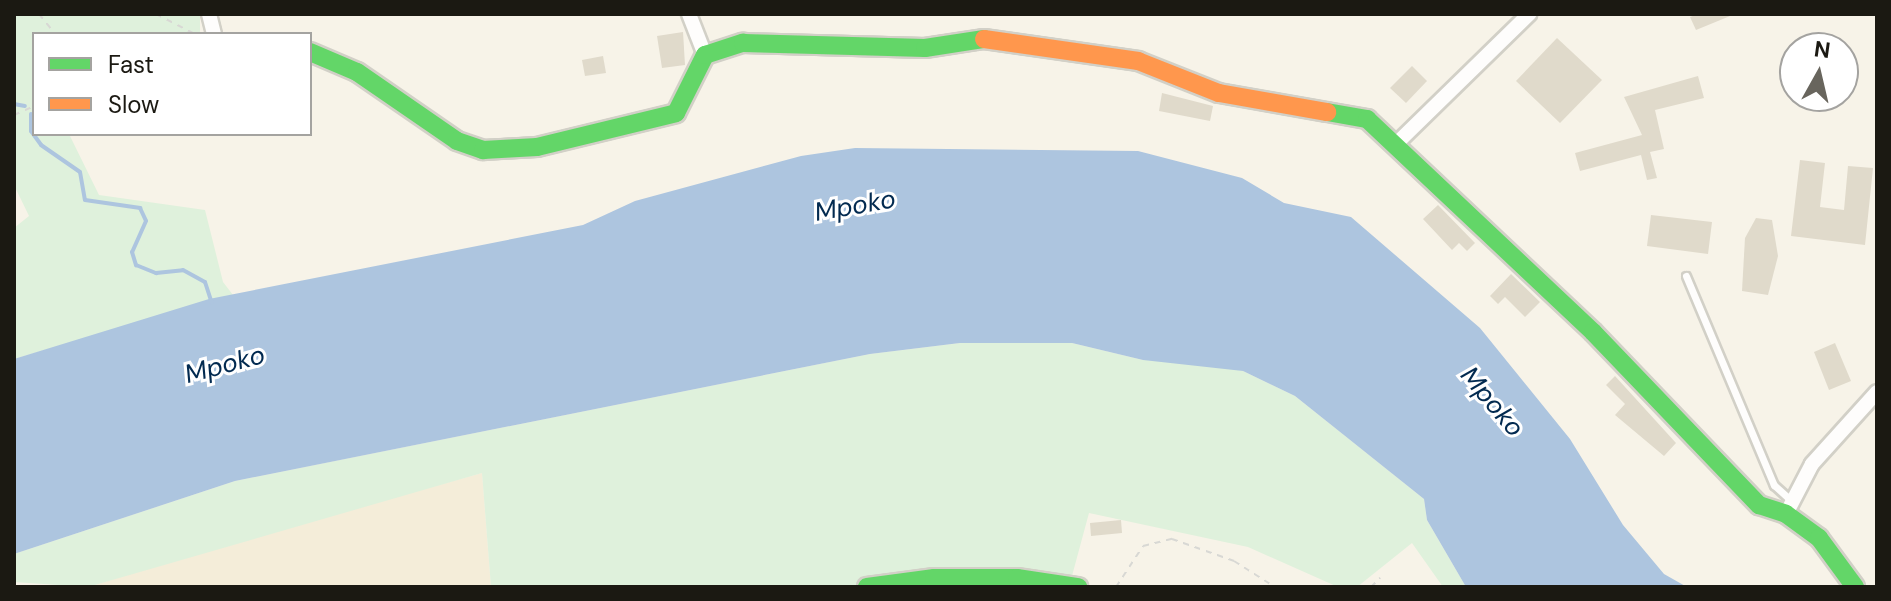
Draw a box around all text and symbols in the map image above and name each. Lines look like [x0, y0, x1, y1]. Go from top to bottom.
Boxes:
legend [32, 32, 312, 136]
north arrow [1779, 32, 1859, 112]
text: N [1812, 34, 1832, 65]
text: Fast [108, 49, 154, 80]
text: Slow [108, 89, 159, 120]
water label: Mpoko [812, 184, 898, 228]
water label: Mpoko [181, 339, 269, 391]
water label: Mpoko [1454, 361, 1530, 443]

